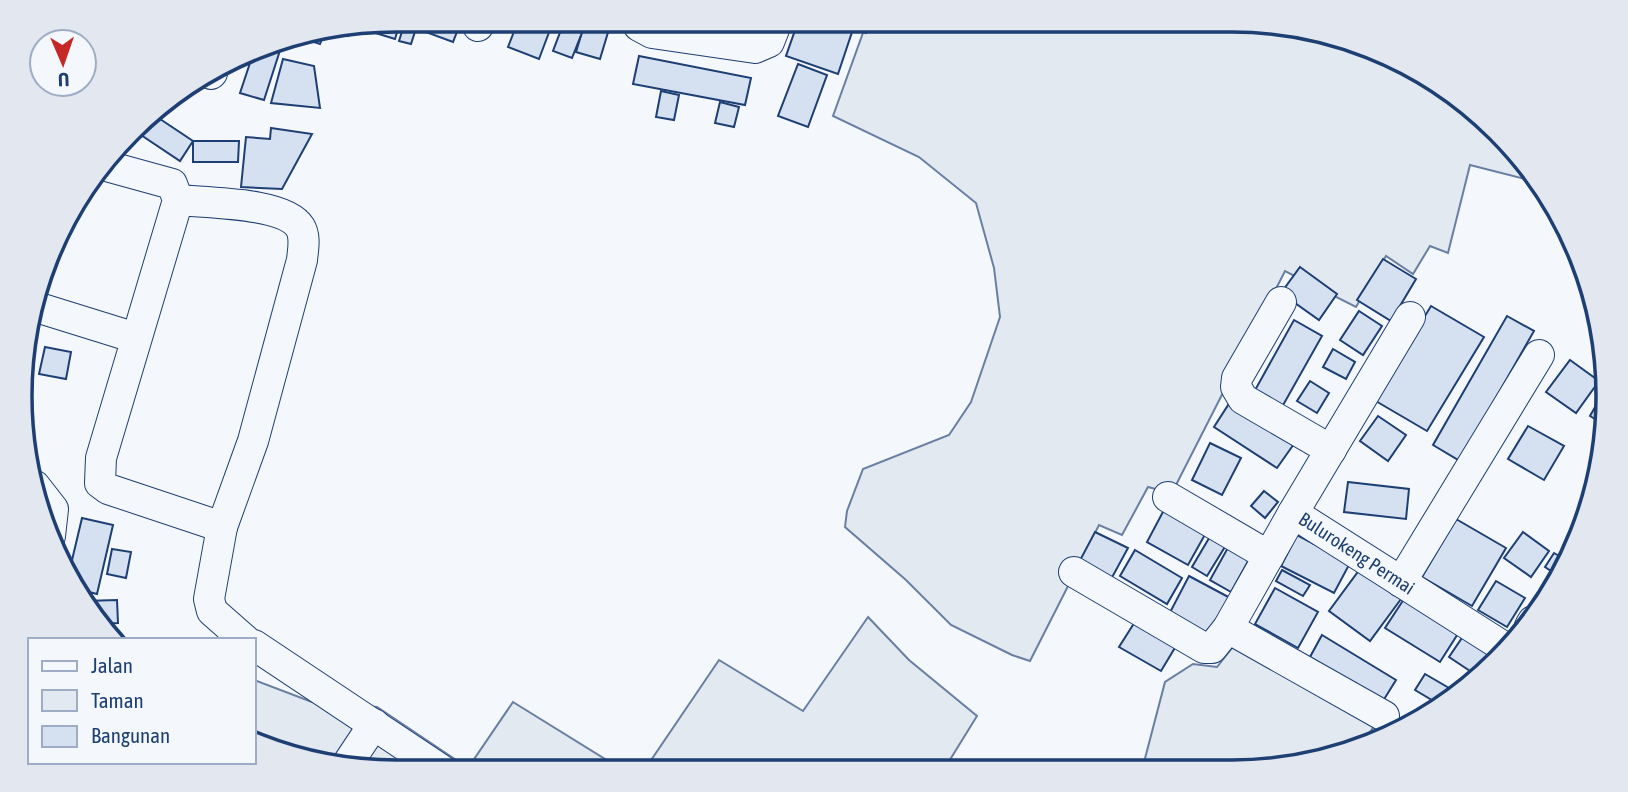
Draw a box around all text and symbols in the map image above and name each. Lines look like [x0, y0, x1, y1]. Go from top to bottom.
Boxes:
north arrow [28, 28, 98, 98]
text: U [58, 69, 70, 91]
street label: Bulurokeng Permai [1295, 507, 1419, 599]
legend [28, 638, 256, 764]
text: Jalan [91, 653, 133, 677]
text: Taman [91, 688, 144, 712]
text: Bangunan [91, 723, 170, 747]

